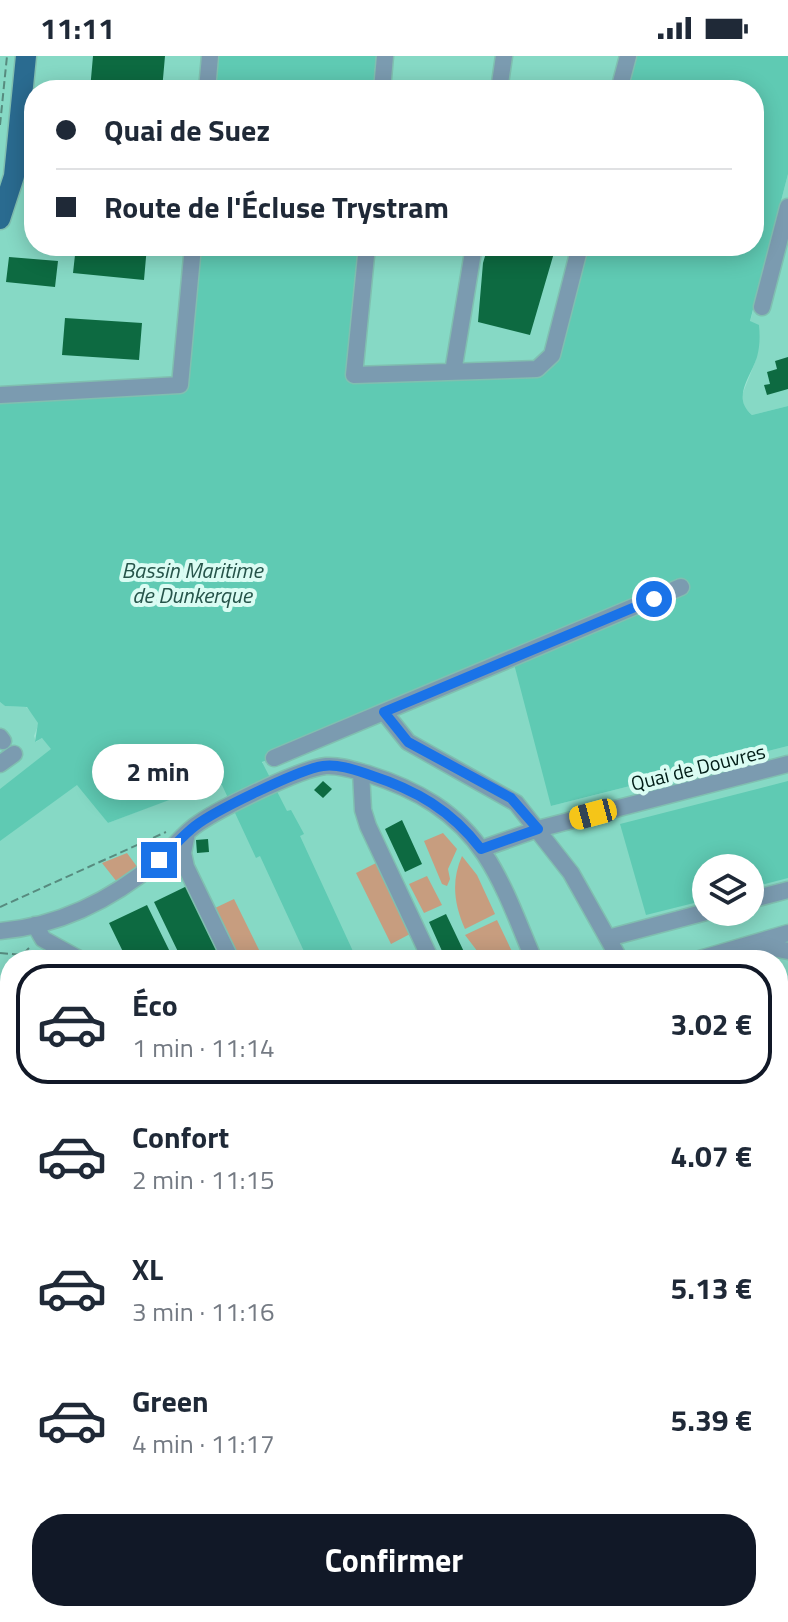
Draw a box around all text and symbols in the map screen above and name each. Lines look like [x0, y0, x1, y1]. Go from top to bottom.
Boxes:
text: 11:11 [40, 5, 115, 51]
text: Quai de Suez [104, 107, 270, 153]
text: Route de l'Écluse Trystram [104, 184, 449, 230]
water label: Bassin Maritime de Dunkerque [121, 553, 264, 612]
route start [636, 581, 672, 617]
street label: Quai de Douvres [628, 735, 768, 799]
callout: 2 min [93, 744, 225, 800]
text: 2 min [126, 752, 190, 791]
car [567, 796, 619, 832]
route end [141, 842, 177, 878]
map controls [692, 854, 764, 926]
button: layers [692, 854, 764, 926]
text: Éco [132, 982, 178, 1028]
icon: car [36, 988, 108, 1060]
text: 3.02 € [671, 1001, 752, 1047]
text: 1 min · 11:14 [132, 1028, 275, 1067]
text: Confort [132, 1114, 229, 1160]
icon: car [36, 1120, 108, 1192]
text: 4.07 € [671, 1133, 752, 1179]
text: 2 min · 11:15 [132, 1160, 275, 1199]
text: XL [132, 1246, 163, 1292]
icon: car [36, 1252, 108, 1324]
text: 5.13 € [671, 1265, 752, 1311]
text: 3 min · 11:16 [132, 1292, 275, 1331]
text: Green [132, 1378, 209, 1424]
icon: car [36, 1384, 108, 1456]
text: 5.39 € [671, 1397, 752, 1443]
text: 4 min · 11:17 [132, 1424, 275, 1463]
button: Confirmer [32, 1514, 756, 1606]

